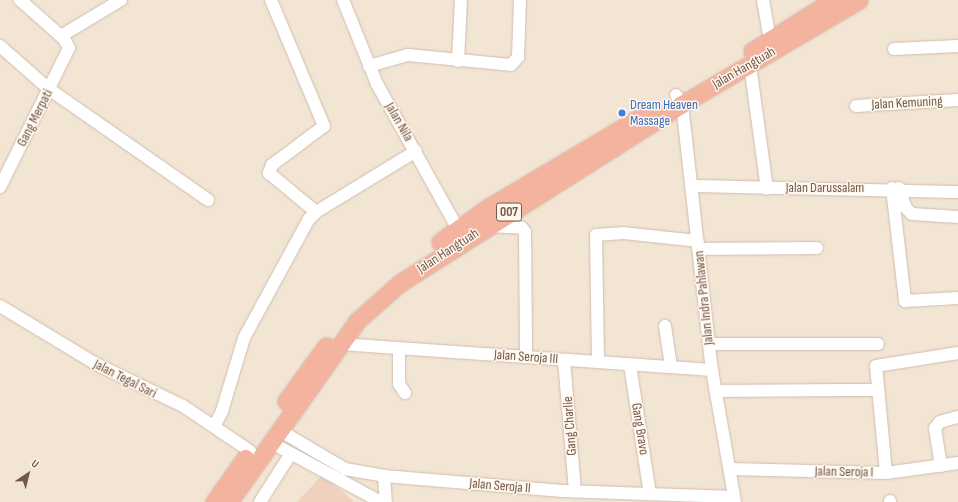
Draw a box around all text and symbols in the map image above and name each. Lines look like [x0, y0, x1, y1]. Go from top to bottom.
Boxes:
street label: Jalan Hangtuah [709, 43, 779, 93]
street label: Gang Merpati [13, 87, 57, 149]
street label: Jalan Kemuning [871, 93, 943, 113]
place label: Dream Heaven Massage [630, 97, 698, 130]
street label: Jalan Nila [381, 100, 417, 144]
marker: Dream Heaven Massage [617, 108, 627, 118]
street label: Jalan Darussalam [786, 180, 864, 196]
road number: 007 [495, 201, 523, 223]
street label: Jalan Hangtuah [414, 225, 482, 277]
street label: Jalan Indra Pahlawan [691, 250, 717, 346]
street label: Jalan Seroja III [493, 346, 559, 368]
street label: Jalan Tegal Sari [91, 356, 159, 402]
street label: Gang Charlie [560, 396, 580, 456]
street label: Gang Bravo [628, 402, 652, 456]
north arrow [8, 454, 48, 494]
text: U [29, 457, 41, 471]
street label: Jalan Seroja I [815, 463, 873, 481]
street label: Jalan Seroja II [469, 475, 531, 497]

